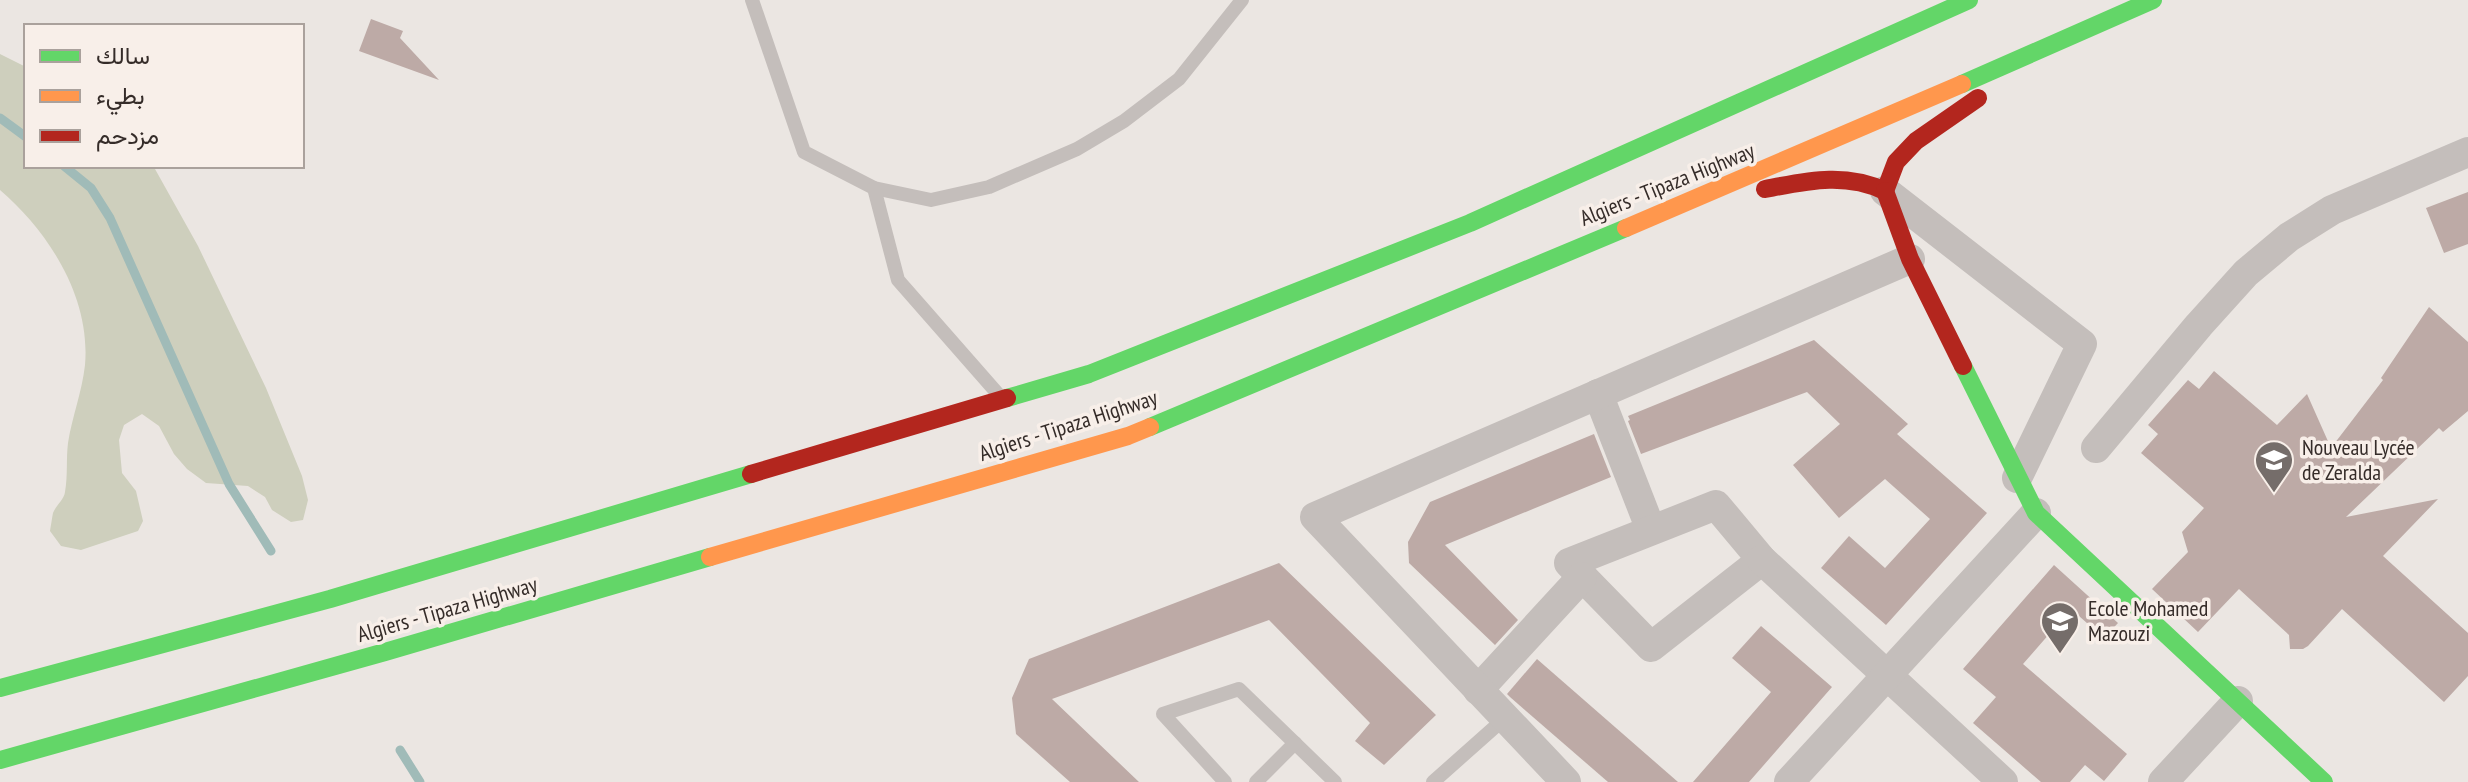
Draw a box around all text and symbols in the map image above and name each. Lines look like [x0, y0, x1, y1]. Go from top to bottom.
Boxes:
legend [24, 24, 304, 168]
text: سالك [96, 40, 150, 71]
text: بطيء [96, 80, 145, 115]
text: مزدحم [96, 120, 159, 152]
street label: Algiers - Tipaza Highway [1576, 136, 1759, 232]
street label: Algiers - Tipaza Highway [975, 383, 1161, 467]
place label: Nouveau Lycée de Zeralda [2302, 433, 2415, 486]
school or university icon: Nouveau Lycée de Zeralda [2253, 439, 2295, 494]
street label: Algiers - Tipaza Highway [354, 570, 541, 648]
place label: Ecole Mohamed Mazouzi [2088, 594, 2208, 647]
school or university icon: Ecole Mohamed Mazouzi [2039, 600, 2081, 655]

